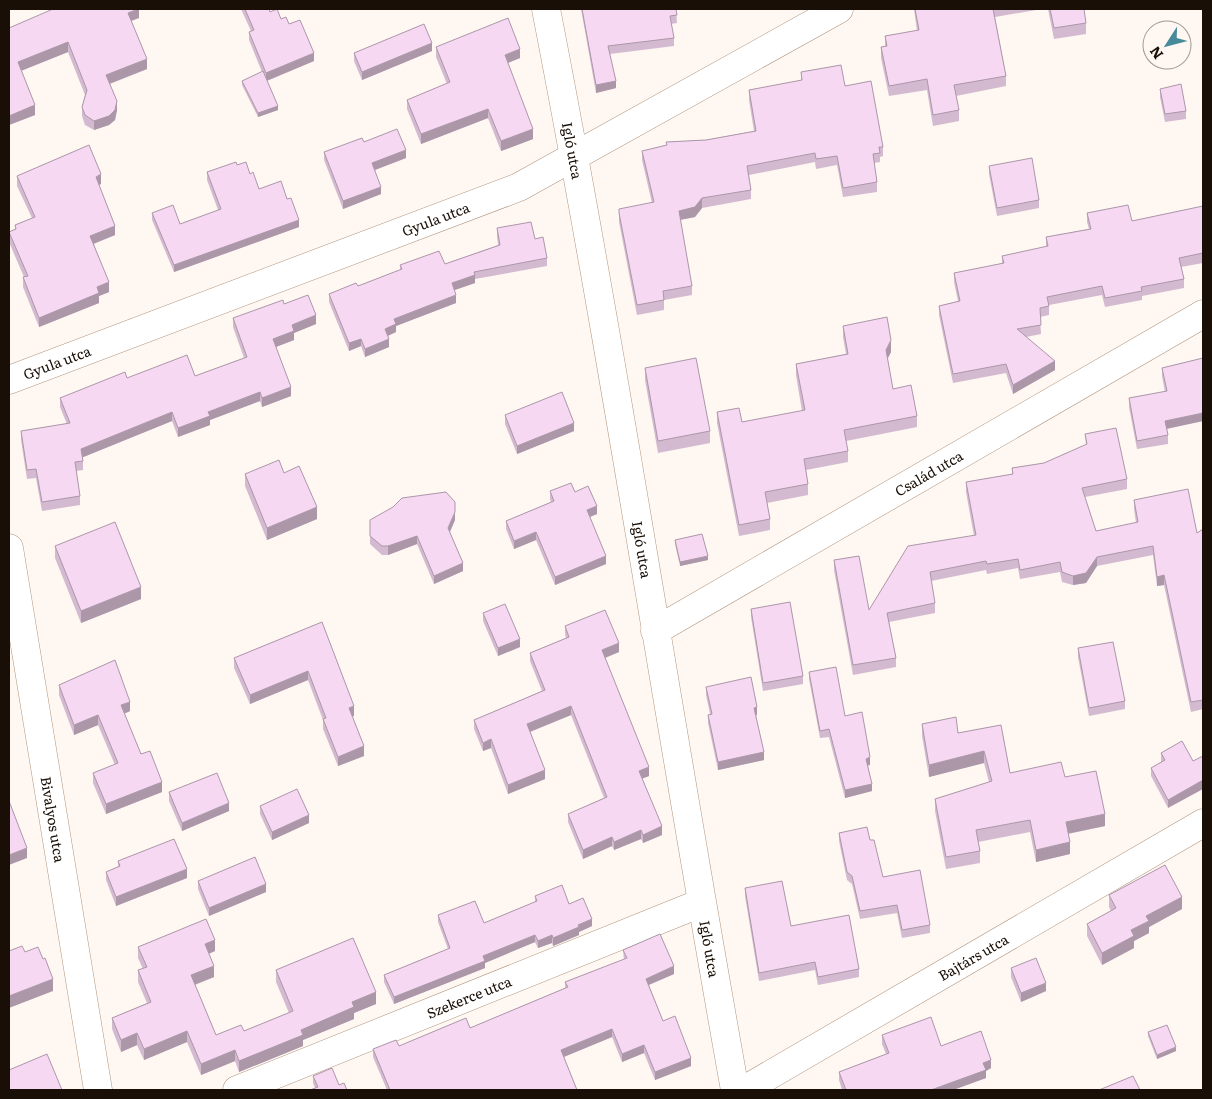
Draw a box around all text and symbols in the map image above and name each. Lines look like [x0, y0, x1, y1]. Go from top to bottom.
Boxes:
north arrow [1142, 20, 1192, 70]
text: N [1144, 42, 1167, 64]
street label: Igló utca [558, 120, 588, 181]
street label: Gyula utca [399, 197, 473, 241]
street label: Gyula utca [20, 340, 94, 384]
street label: Család utca [891, 445, 967, 500]
street label: Igló utca [628, 519, 657, 580]
street label: Bivalyos utca [37, 775, 71, 864]
street label: Igló utca [695, 919, 725, 979]
street label: Bajtárs utca [934, 928, 1012, 985]
street label: Szekerce utca [423, 970, 515, 1023]

